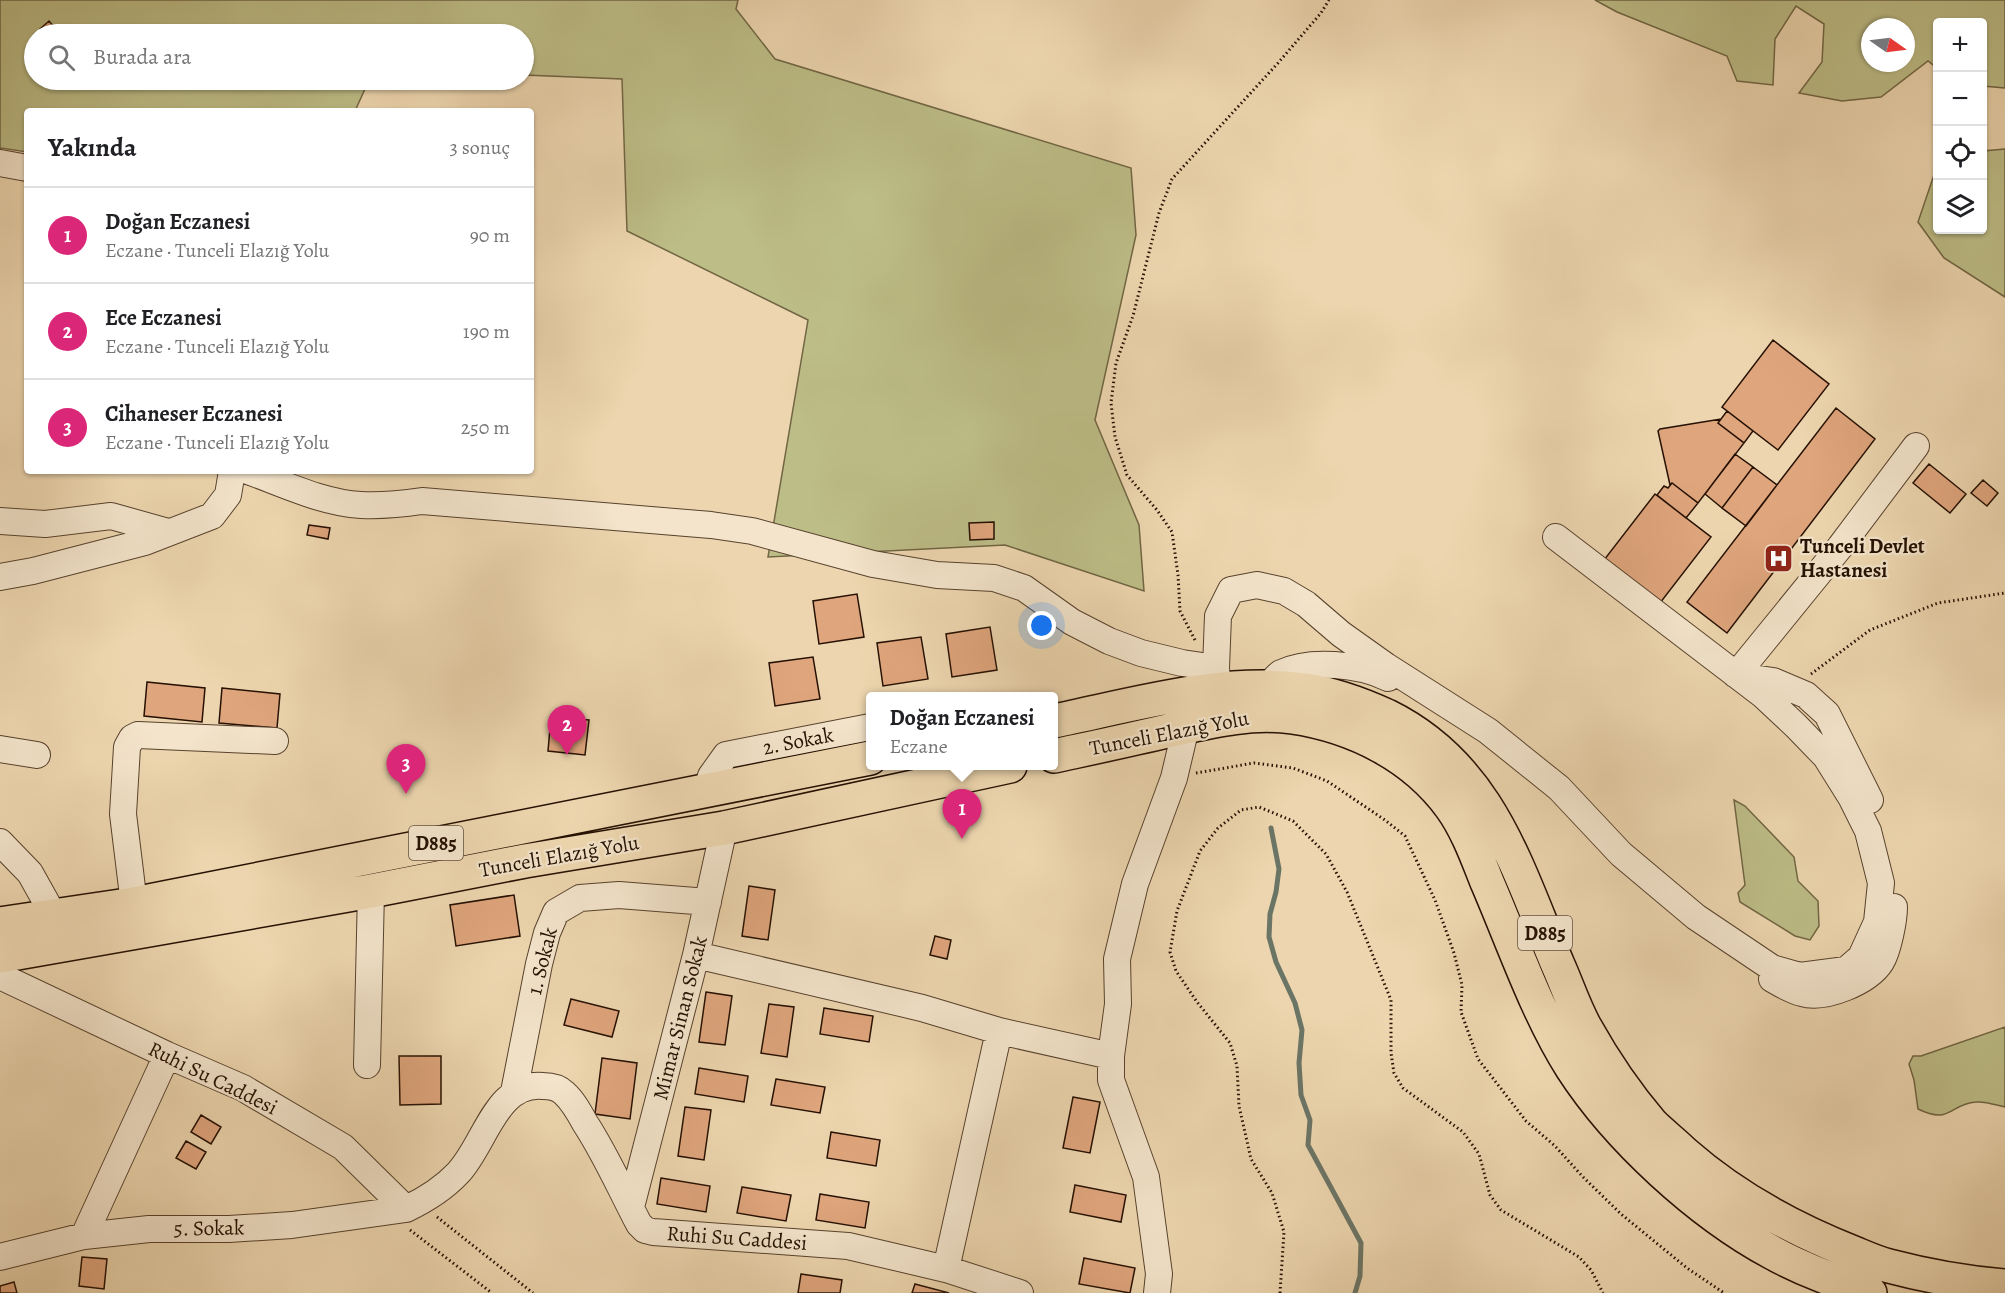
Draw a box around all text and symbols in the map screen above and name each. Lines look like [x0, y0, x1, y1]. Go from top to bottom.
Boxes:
north arrow [1861, 18, 1915, 72]
map controls [1933, 18, 1987, 234]
button: + [1933, 18, 1987, 72]
search box [24, 24, 534, 90]
icon: search [45, 41, 78, 74]
text: Burada ara [93, 42, 192, 72]
button: − [1933, 72, 1987, 126]
button: locate [1933, 126, 1987, 180]
text: Yakında [48, 130, 137, 165]
text: 3 sonuç [449, 134, 510, 161]
button: layers [1933, 180, 1987, 234]
text: Doğan Eczanesi [105, 207, 250, 237]
text: 1 [64, 222, 71, 249]
text: 90 m [470, 222, 510, 249]
text: Eczane · Tunceli Elazığ Yolu [105, 237, 329, 264]
text: Ece Eczanesi [105, 303, 222, 333]
text: 2 [63, 318, 72, 345]
text: 190 m [463, 318, 510, 345]
text: Eczane · Tunceli Elazığ Yolu [105, 333, 329, 360]
text: Cihaneser Eczanesi [105, 399, 283, 429]
text: 3 [63, 414, 72, 441]
text: 250 m [461, 414, 510, 441]
text: Eczane · Tunceli Elazığ Yolu [105, 429, 329, 456]
place label: Tunceli Devlet Hastanesi [1800, 532, 1925, 584]
hospital icon: Tunceli Devlet Hastanesi [1763, 542, 1795, 574]
your location [1027, 611, 1056, 640]
popup [866, 692, 1058, 770]
text: Doğan Eczanesi [889, 703, 1035, 733]
street label: Tunceli Elazığ Yolu [1087, 704, 1252, 762]
pin: 2 [548, 706, 586, 755]
street label: 2. Sokak [760, 720, 836, 762]
text: Eczane [889, 733, 948, 760]
pin: 3 [386, 744, 426, 794]
pin: 1 [942, 790, 982, 839]
road number: D885 [409, 826, 463, 860]
street label: Tunceli Elazığ Yolu [477, 828, 642, 884]
road number: D885 [1518, 916, 1572, 950]
street label: 1. Sokak [520, 924, 564, 998]
street label: Mimar Sinan Sokak [646, 932, 714, 1103]
street label: Ruhi Su Caddesi [144, 1035, 282, 1121]
street label: 5. Sokak [173, 1213, 245, 1243]
street label: Ruhi Su Caddesi [666, 1219, 808, 1257]

